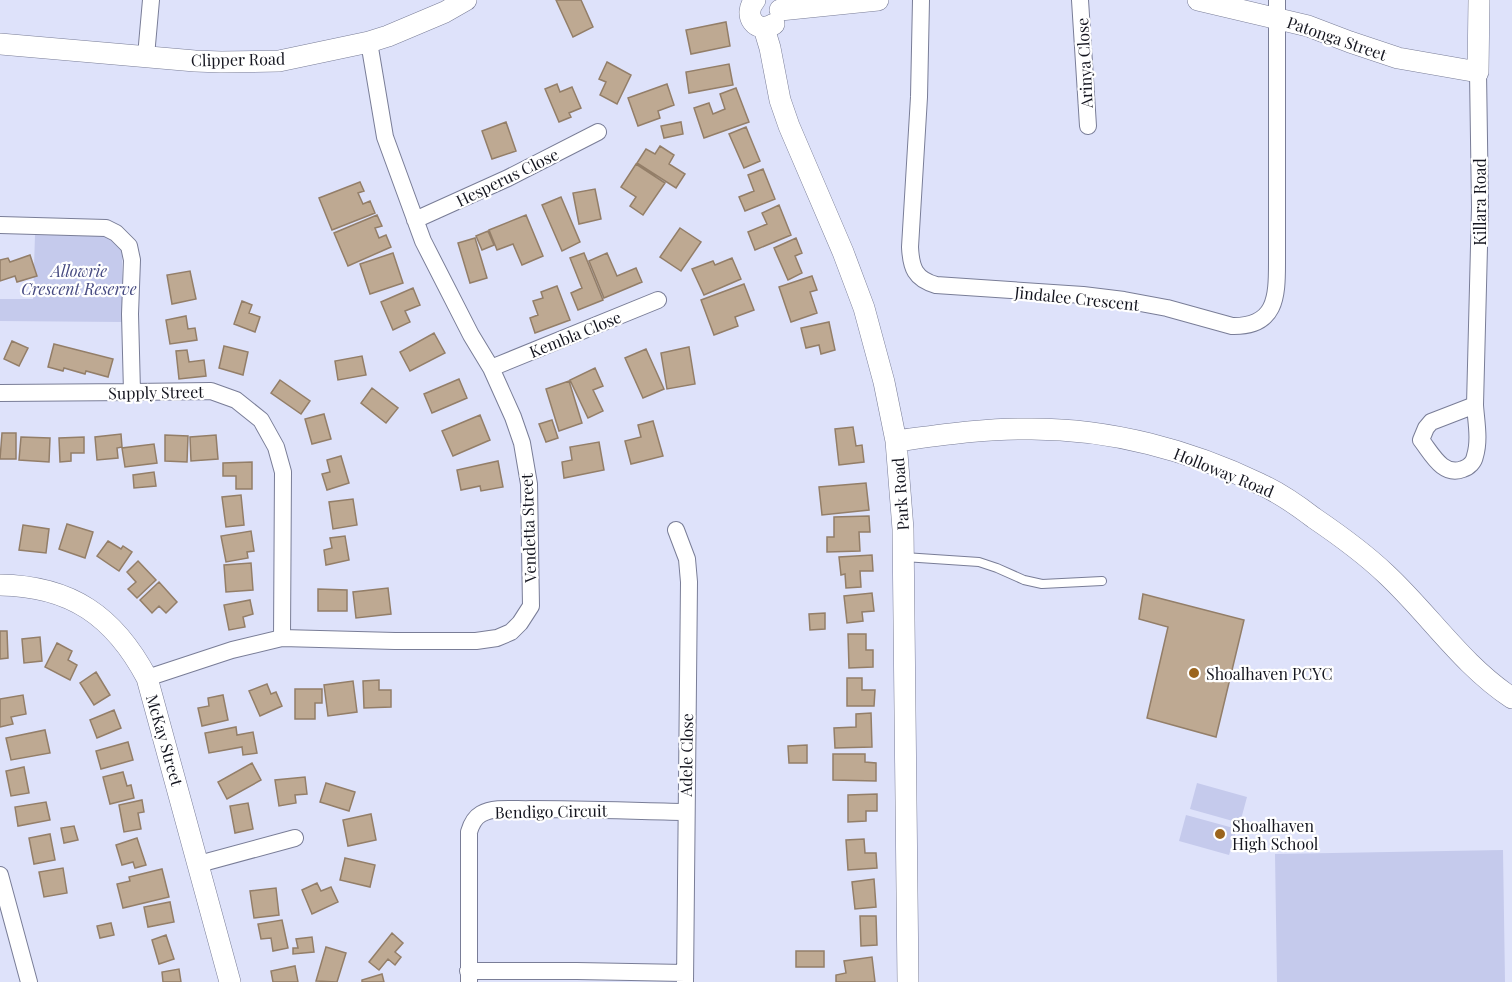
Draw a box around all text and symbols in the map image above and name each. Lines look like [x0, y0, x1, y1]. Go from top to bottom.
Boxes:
street label: Patonga Street [1284, 11, 1390, 65]
street label: Arinya Close [1071, 17, 1097, 110]
street label: Clipper Road [191, 48, 285, 70]
street label: Hesperus Close [452, 143, 562, 211]
street label: Killara Road [1469, 158, 1490, 246]
park label: Allowrie Crescent Reserve [21, 260, 137, 299]
street label: Jindalee Crescent [1013, 281, 1141, 315]
street label: Kembla Close [526, 306, 624, 362]
street label: Supply Street [108, 381, 204, 403]
street label: Holloway Road [1171, 442, 1277, 502]
street label: Park Road [887, 457, 913, 531]
street label: Vendetta Street [516, 473, 540, 584]
place label: Shoalhaven PCYC [1206, 663, 1332, 684]
marker: Shoalhaven PCYC [1187, 666, 1201, 680]
street label: McKay Street [142, 692, 188, 789]
street label: Adele Close [675, 713, 697, 798]
street label: Bendigo Circuit [495, 800, 608, 822]
place label: Shoalhaven High School [1232, 815, 1319, 854]
marker: Shoalhaven High School [1213, 827, 1227, 841]

